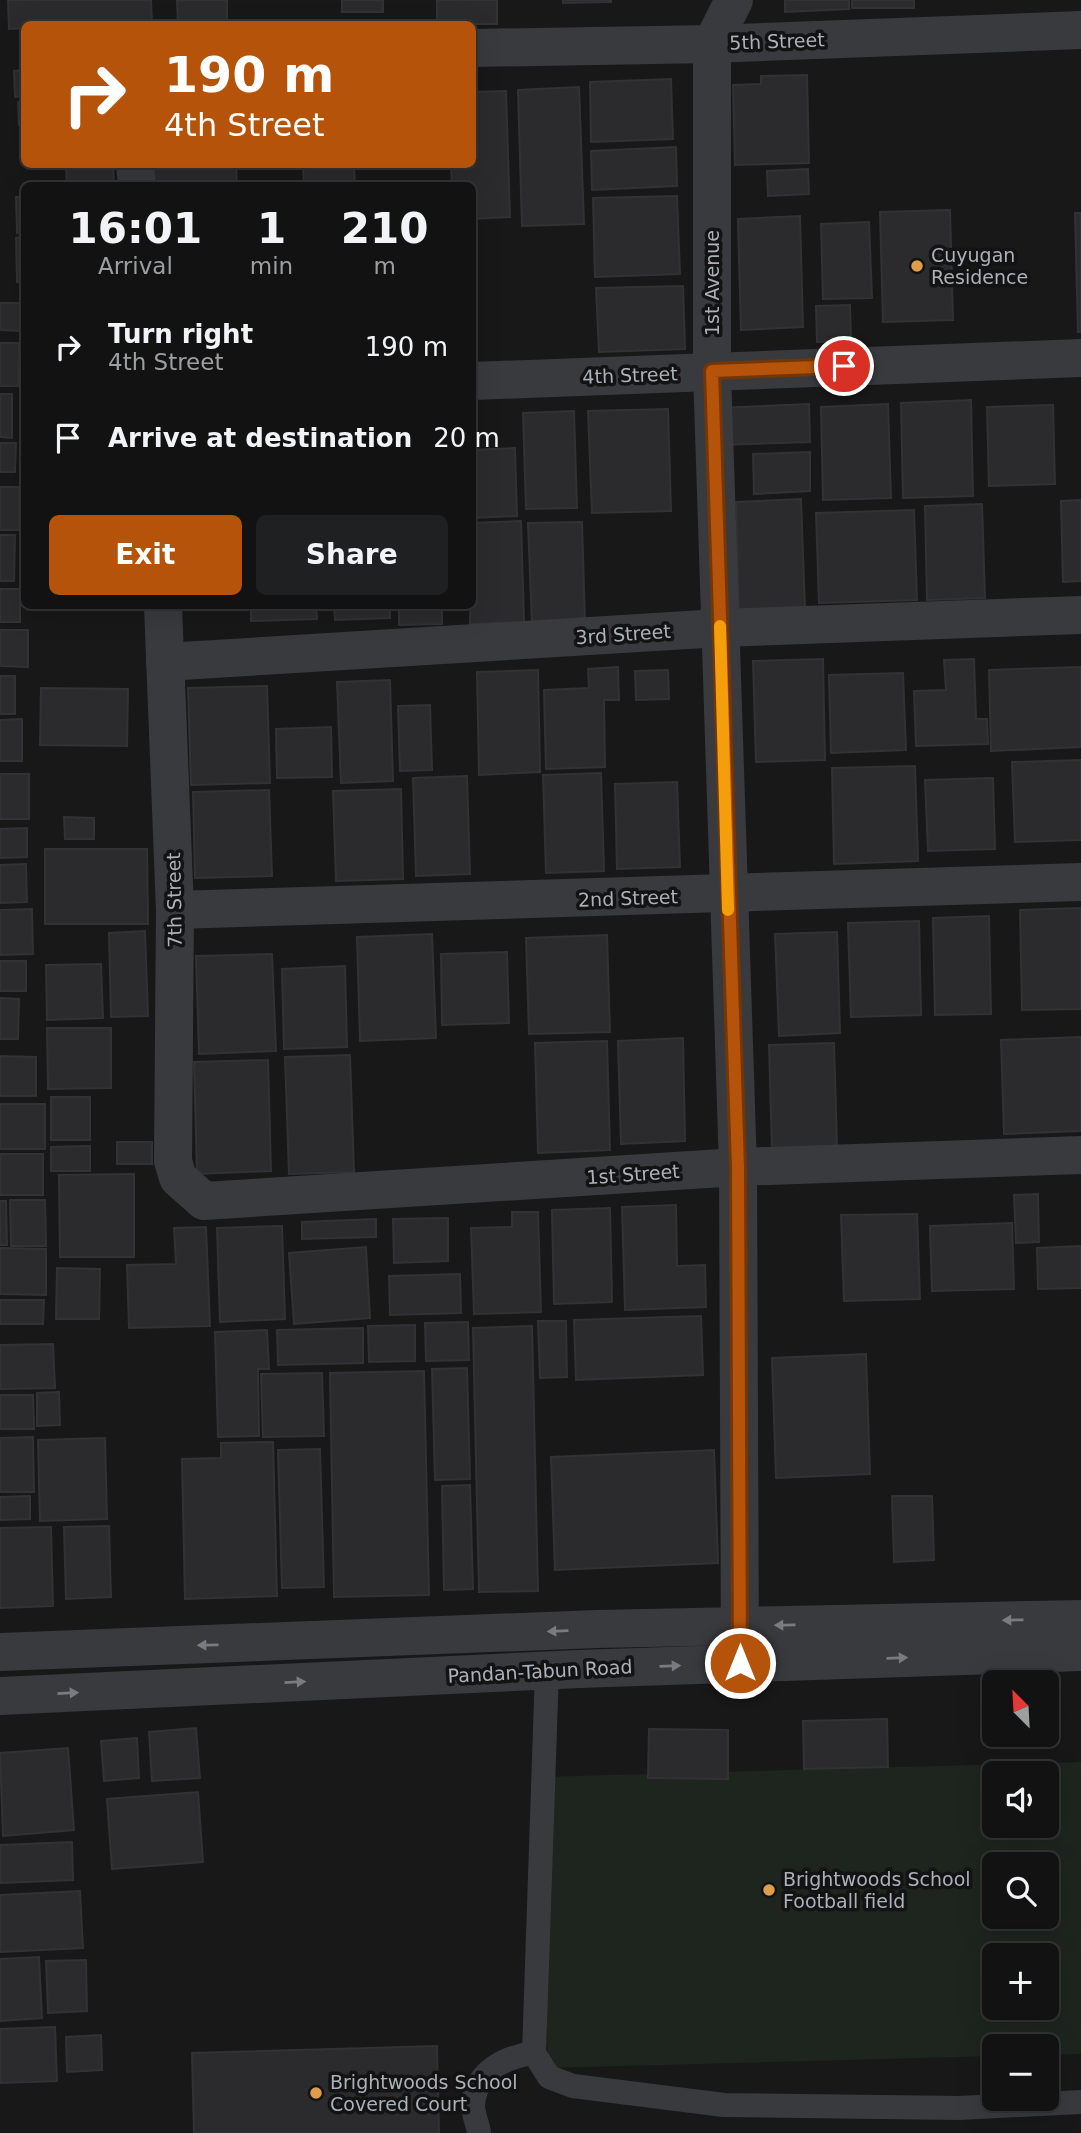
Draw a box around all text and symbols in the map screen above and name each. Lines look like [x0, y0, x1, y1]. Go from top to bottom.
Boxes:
street label: 5th Street [729, 28, 825, 54]
text: 190 m [164, 47, 334, 104]
icon: right [49, 49, 140, 140]
text: 4th Street [164, 106, 325, 144]
text: 16:01 [69, 204, 202, 253]
text: 1 [257, 204, 286, 253]
text: 210 [341, 204, 428, 253]
street label: 1st Avenue [701, 230, 723, 336]
place label: Cuyugan Residence [931, 244, 1028, 288]
text: Arrival [98, 253, 173, 279]
text: min [250, 253, 293, 279]
text: m [373, 253, 396, 279]
marker: Cuyugan Residence [909, 258, 925, 274]
text: Turn right [108, 319, 253, 349]
icon: right [49, 328, 87, 366]
text: 190 m [365, 332, 448, 362]
pin [814, 336, 874, 396]
icon: arrive [825, 347, 863, 385]
text: 4th Street [108, 349, 223, 375]
street label: 4th Street [582, 362, 678, 388]
icon: arrive [49, 419, 87, 457]
text: Arrive at destination [108, 423, 412, 453]
text: 20 m [433, 423, 500, 453]
button: Exit [49, 515, 242, 595]
button: Share [256, 515, 448, 595]
street label: 3rd Street [575, 620, 671, 648]
street label: 7th Street [162, 852, 186, 948]
street label: 2nd Street [578, 885, 678, 911]
street label: 1st Street [586, 1160, 680, 1188]
one-way arrow [1002, 1614, 1024, 1626]
one-way arrow [774, 1620, 796, 1631]
one-way arrow [547, 1626, 569, 1637]
position arrow [703, 1626, 777, 1700]
one-way arrow [197, 1639, 219, 1651]
one-way arrow [886, 1653, 908, 1664]
street label: Pandan-Tabun Road [447, 1655, 633, 1687]
one-way arrow [659, 1660, 681, 1671]
north arrow [982, 1670, 1059, 1746]
map controls [982, 1670, 1059, 2111]
one-way arrow [285, 1677, 307, 1688]
one-way arrow [57, 1687, 79, 1698]
button: sound [982, 1761, 1059, 1838]
button: search [982, 1852, 1059, 1929]
place label: Brightwoods School Football field [783, 1868, 971, 1912]
marker: Brightwoods School Football field [761, 1882, 777, 1898]
button: + [982, 1943, 1059, 2020]
button: − [982, 2034, 1059, 2111]
place label: Brightwoods School Covered Court [330, 2071, 518, 2115]
marker: Brightwoods School Covered Court [308, 2085, 324, 2101]

